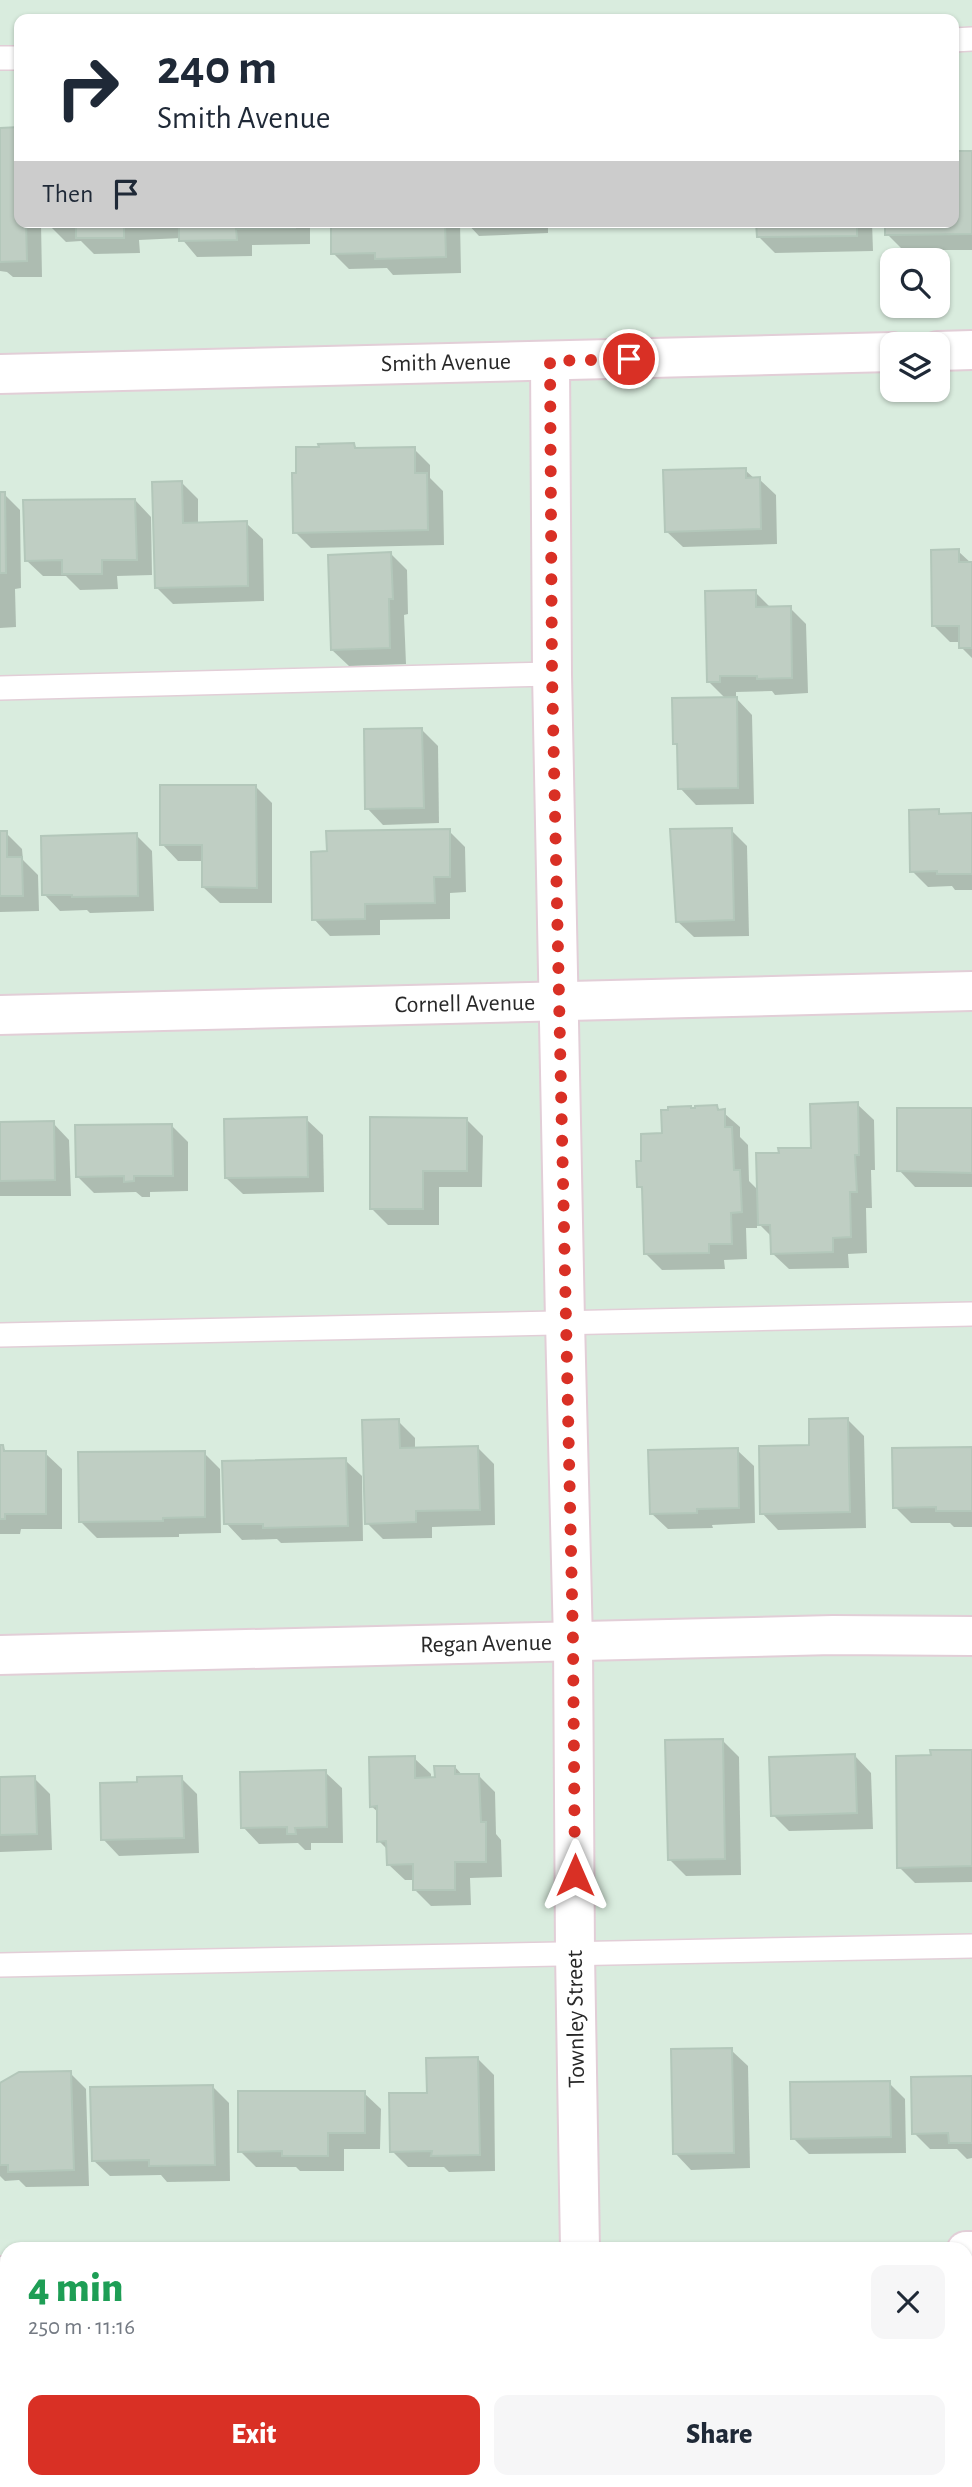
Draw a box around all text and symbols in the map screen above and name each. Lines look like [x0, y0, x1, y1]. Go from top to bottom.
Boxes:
icon: right [42, 42, 133, 133]
text: 240 m [157, 44, 277, 93]
text: Smith Avenue [157, 102, 331, 134]
icon: arrive [107, 175, 145, 213]
text: Then [42, 181, 93, 207]
map controls [880, 248, 950, 402]
button: search [880, 248, 950, 318]
pin [599, 329, 659, 389]
button: layers [880, 332, 950, 402]
icon: arrive [610, 340, 648, 378]
street label: Smith Avenue [381, 350, 511, 376]
street label: Cornell Avenue [395, 991, 535, 1017]
street label: Regan Avenue [420, 1631, 552, 1657]
position arrow [538, 1838, 612, 1912]
street label: Townley Street [563, 1950, 589, 2088]
button: close [871, 2265, 945, 2339]
text: 4 min [28, 2267, 124, 2309]
text: 250 m · 11:16 [28, 2316, 135, 2339]
button: Exit [28, 2395, 480, 2475]
button: Share [494, 2395, 945, 2475]

